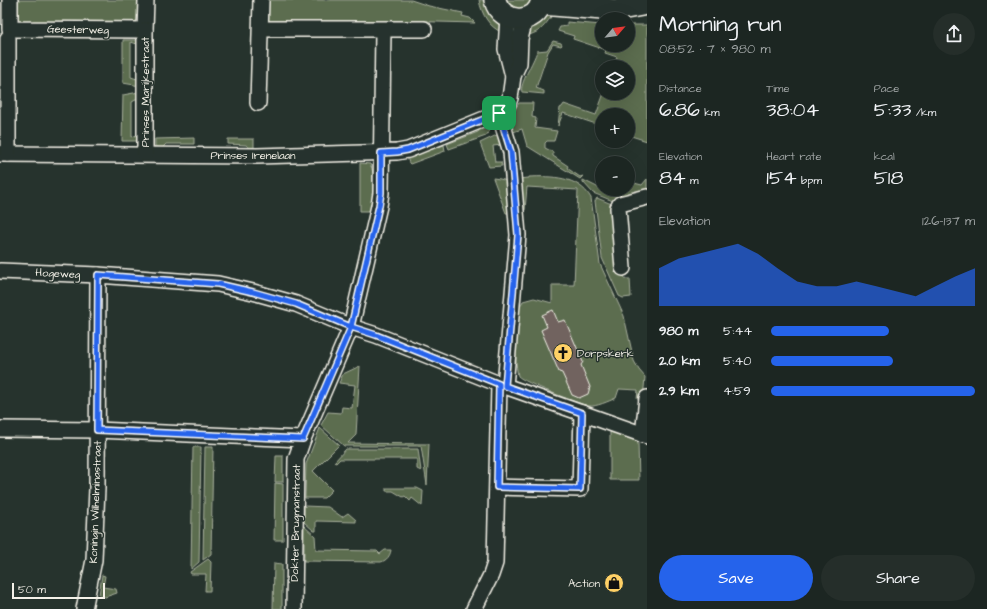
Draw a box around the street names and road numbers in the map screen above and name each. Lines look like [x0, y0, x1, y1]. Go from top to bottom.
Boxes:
street label: Geesterweg [47, 21, 109, 39]
street label: Prinses Marijkestraat [138, 36, 153, 147]
street label: Prinses Irenelaan [210, 148, 296, 163]
street label: Hogeweg [35, 265, 81, 283]
street label: Koningin Wilhelminastraat [86, 440, 106, 564]
street label: Dokter Brugmanstraat [287, 464, 305, 582]

